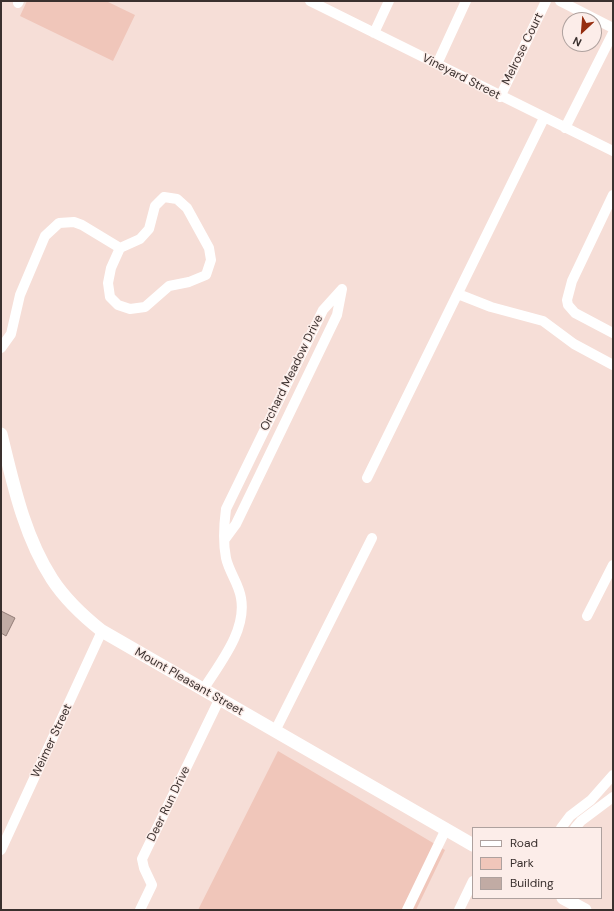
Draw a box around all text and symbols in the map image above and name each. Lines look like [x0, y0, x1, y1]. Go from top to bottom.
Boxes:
street label: Melrose Court [499, 10, 547, 88]
north arrow [562, 12, 602, 52]
text: N [571, 34, 584, 50]
street label: Vineyard Street [419, 51, 503, 103]
street label: Orchard Meadow Drive [258, 313, 326, 433]
street label: Mount Pleasant Street [132, 645, 246, 719]
street label: Weimer Street [29, 702, 75, 780]
street label: Deer Run Drive [145, 764, 193, 844]
legend [472, 827, 602, 899]
text: Road [510, 835, 538, 851]
text: Park [510, 855, 534, 871]
text: Building [510, 875, 554, 891]

